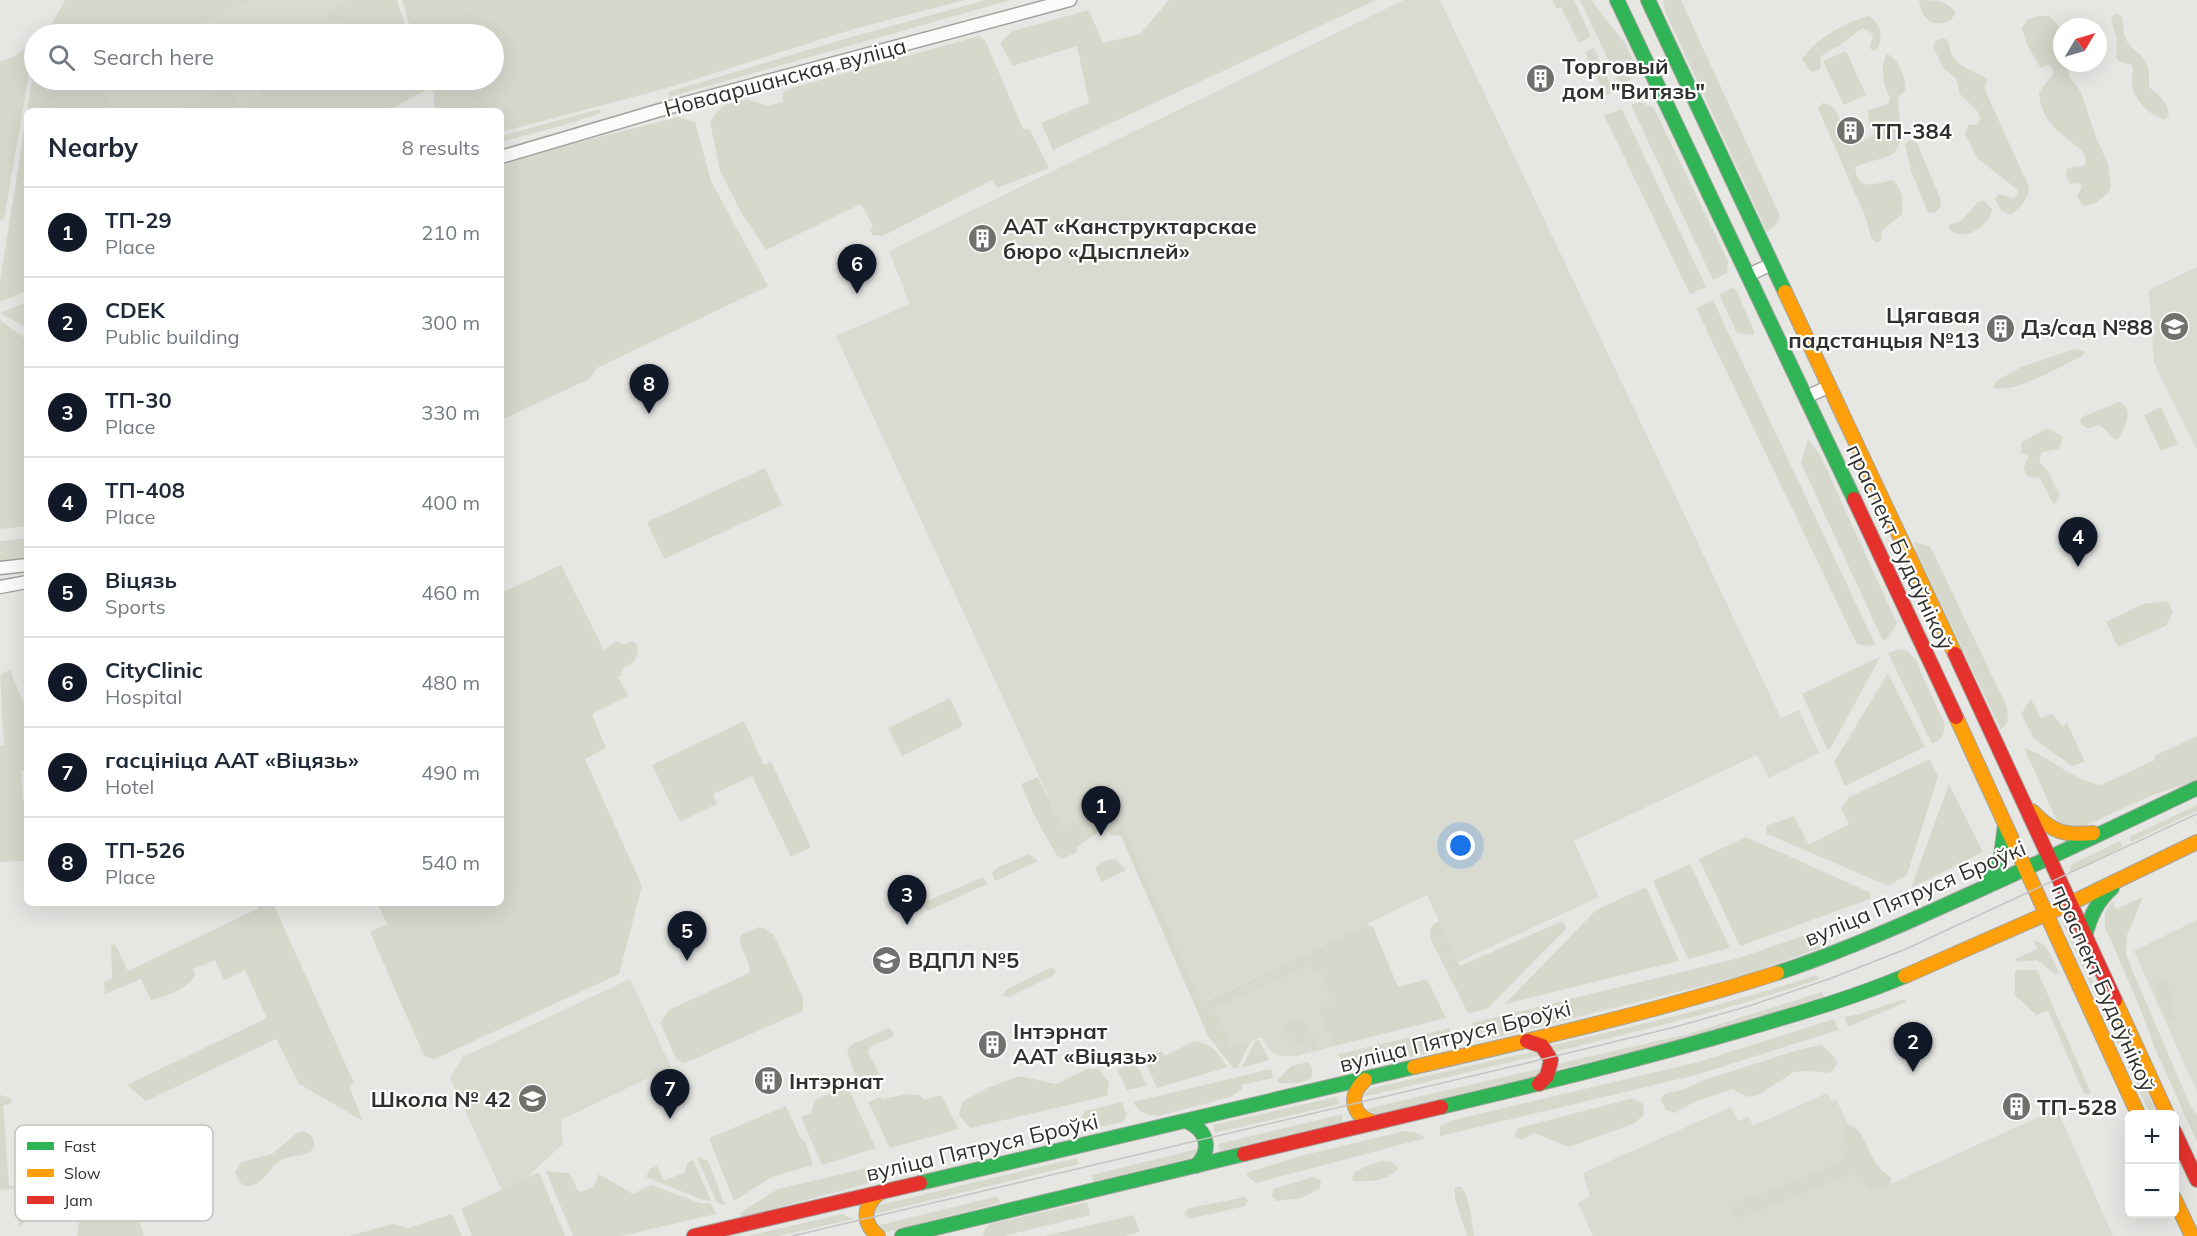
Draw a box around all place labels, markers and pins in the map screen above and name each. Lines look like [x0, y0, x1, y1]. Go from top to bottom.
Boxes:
place label: Торговый дом "Витязь" [1562, 52, 1705, 105]
building icon: Торговый дом "Витязь" [1525, 63, 1557, 95]
building icon: ТП-384 [1835, 115, 1867, 147]
place label: ТП-384 [1872, 117, 1952, 145]
place label: ААТ «Канструктарскае бюро «Дысплей» [1003, 212, 1257, 265]
building icon: ААТ «Канструктарскае бюро «Дысплей» [966, 223, 998, 255]
pin: 6 [838, 244, 876, 294]
place label: Цягавая падстанцыя №13 [1788, 301, 1980, 354]
school or university icon: Дз/сад №88 [2158, 311, 2190, 343]
building icon: Цягавая падстанцыя №13 [1985, 312, 2017, 344]
place label: Дз/сад №88 [2021, 313, 2153, 341]
pin: 8 [630, 364, 668, 414]
pin: 4 [2058, 518, 2098, 567]
pin: 1 [1082, 786, 1120, 836]
pin: 3 [888, 876, 926, 925]
pin: 5 [668, 912, 706, 961]
school or university icon: ВДПЛ №5 [871, 944, 903, 976]
place label: ВДПЛ №5 [908, 946, 1019, 974]
place label: Інтэрнат ААТ «Віцязь» [1013, 1017, 1158, 1070]
pin: 2 [1894, 1022, 1932, 1072]
building icon: Інтэрнат ААТ «Віцязь» [976, 1028, 1008, 1060]
building icon: Інтэрнат [752, 1065, 784, 1097]
place label: Інтэрнат [789, 1067, 884, 1095]
pin: 7 [650, 1070, 690, 1119]
school or university icon: Школа № 42 [516, 1083, 548, 1115]
place label: Школа № 42 [371, 1085, 511, 1113]
building icon: ТП-528 [2000, 1091, 2032, 1123]
place label: ТП-528 [2037, 1093, 2117, 1121]

